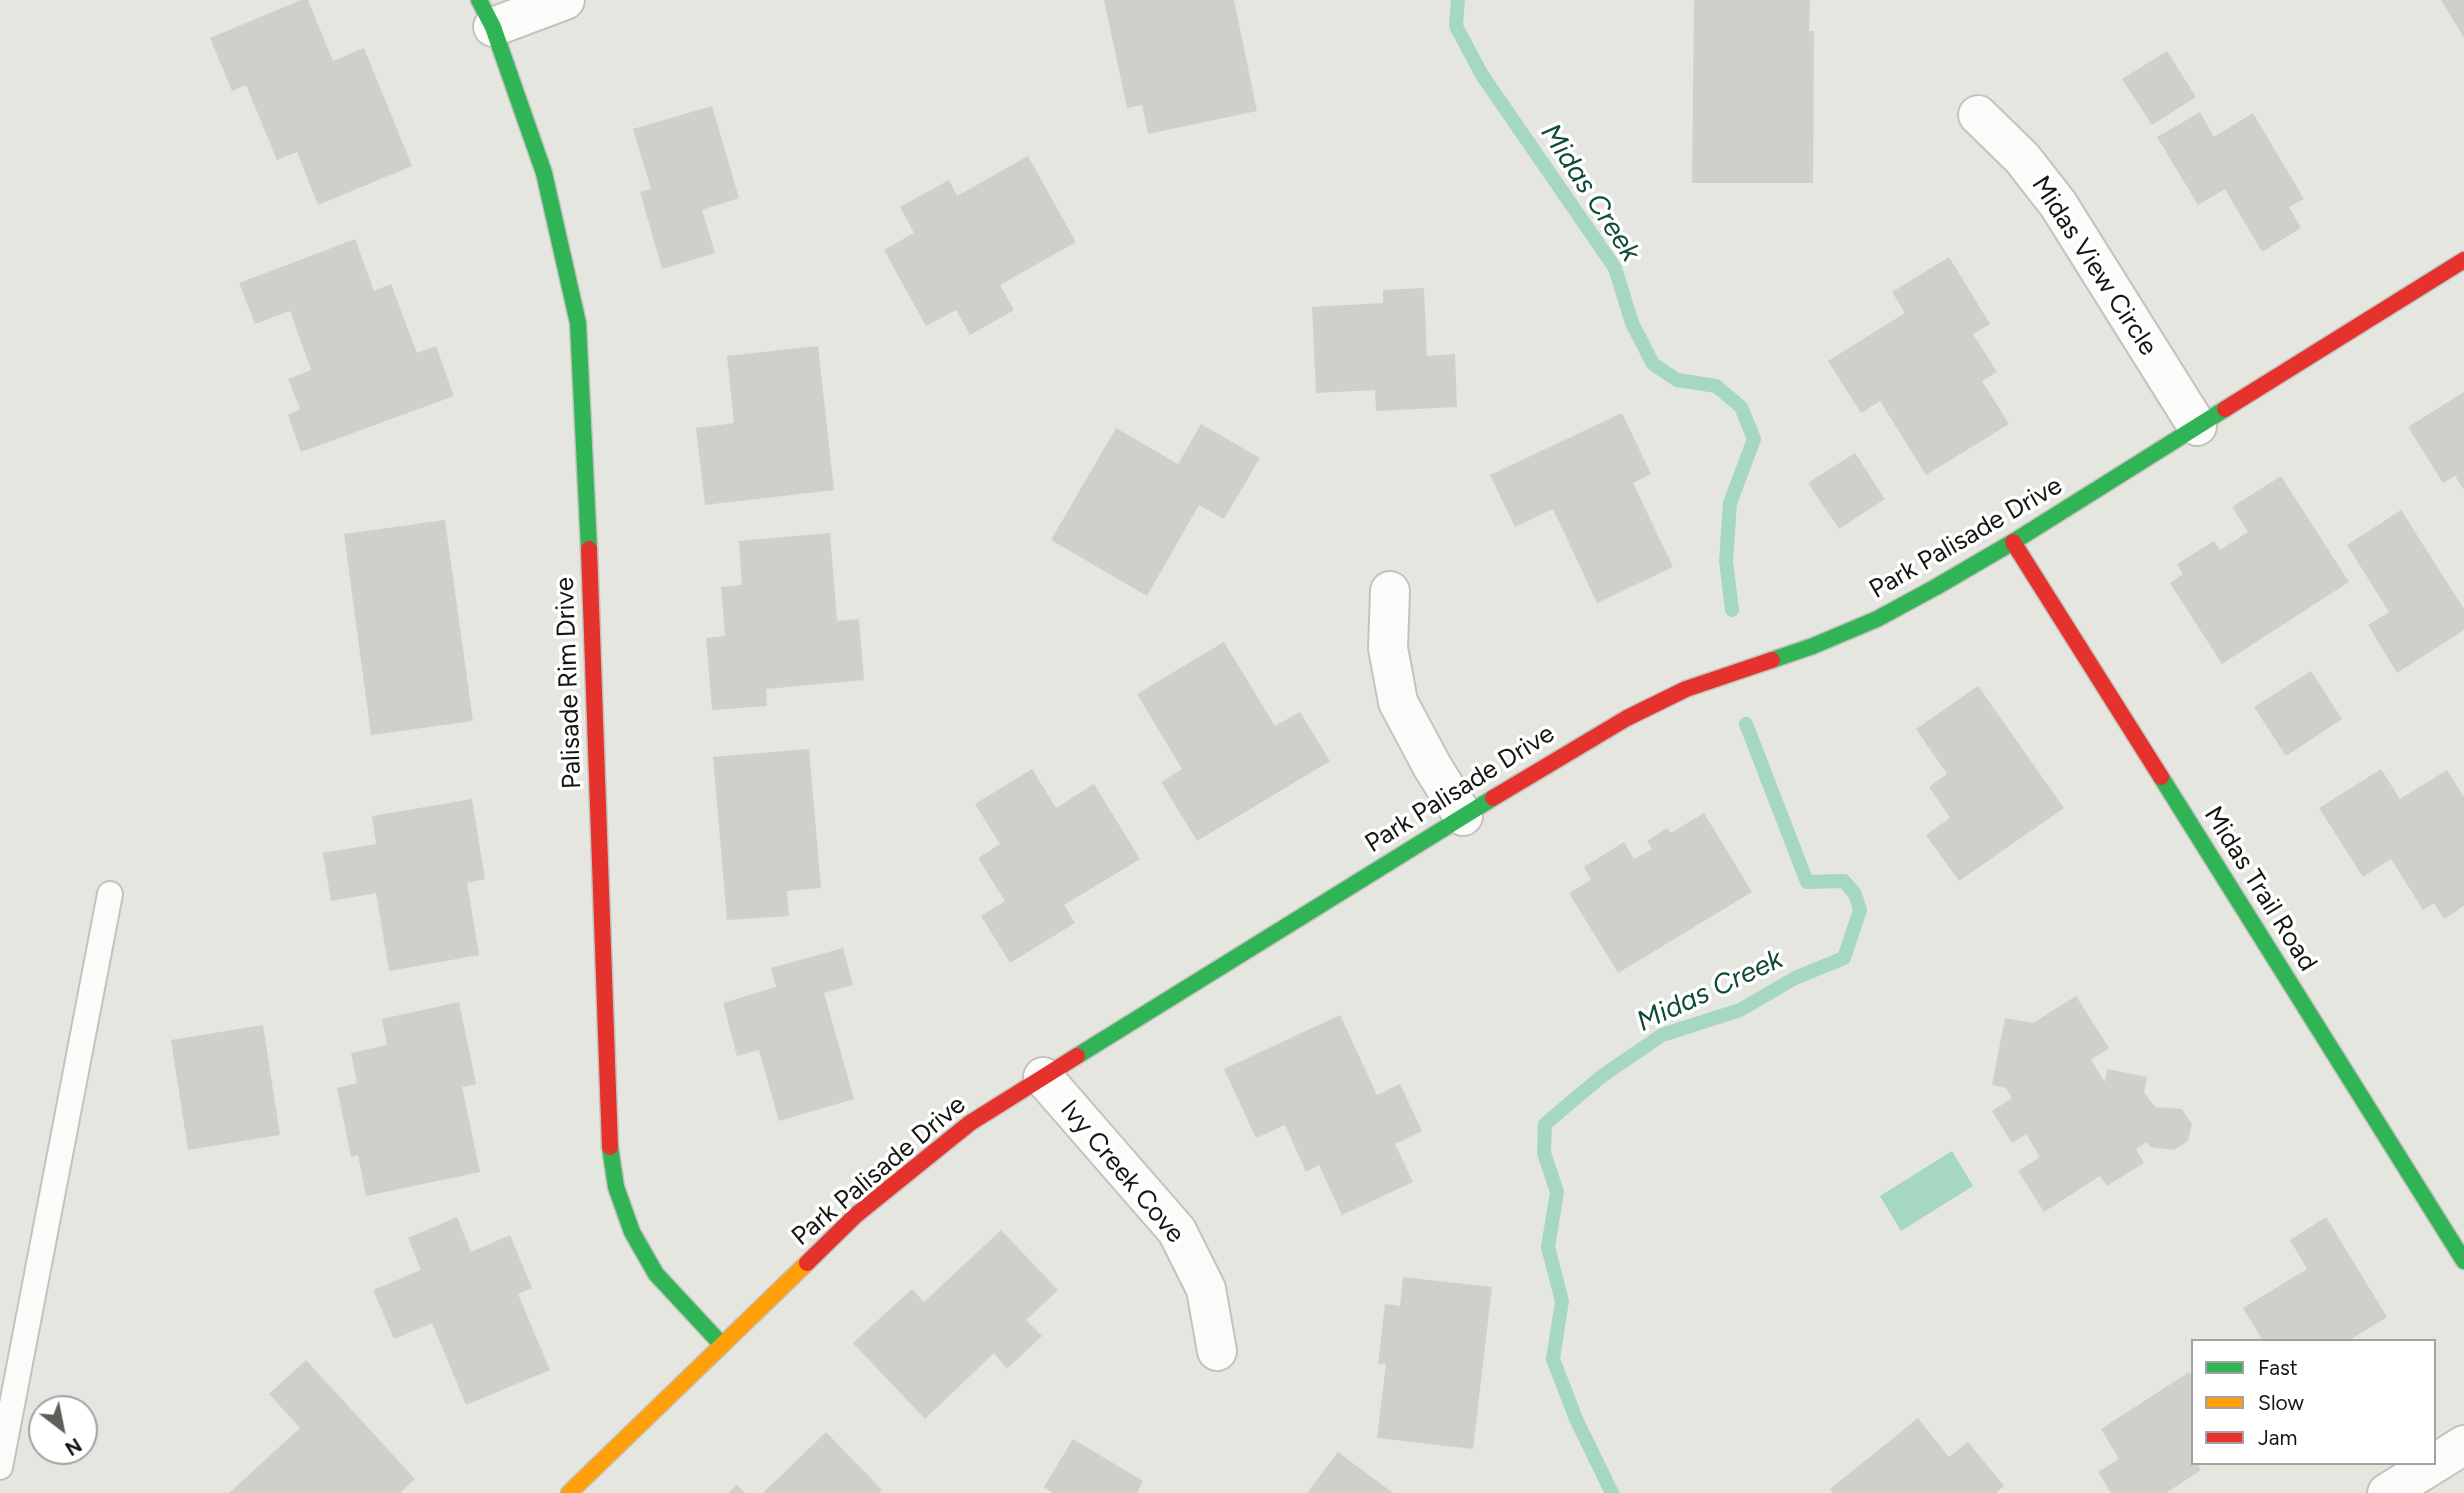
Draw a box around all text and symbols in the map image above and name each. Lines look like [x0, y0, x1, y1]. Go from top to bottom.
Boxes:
water label: Midas Creek [1533, 118, 1647, 268]
street label: Midas View Circle [2024, 171, 2164, 361]
street label: Park Palisade Drive [1864, 470, 2068, 606]
street label: Palisade Rim Drive [550, 577, 588, 789]
street label: Park Palisade Drive [1360, 718, 1560, 860]
street label: Midas Trail Road [2197, 801, 2323, 977]
water label: Midas Creek [1632, 943, 1788, 1039]
street label: Park Palisade Drive [786, 1089, 972, 1253]
street label: Ivy Creek Cove [1053, 1094, 1191, 1250]
legend [2191, 1339, 2436, 1465]
text: Fast [2258, 1355, 2298, 1380]
text: Slow [2258, 1390, 2304, 1415]
north arrow [28, 1395, 98, 1465]
text: Jam [2258, 1425, 2297, 1450]
text: N [61, 1433, 86, 1460]

